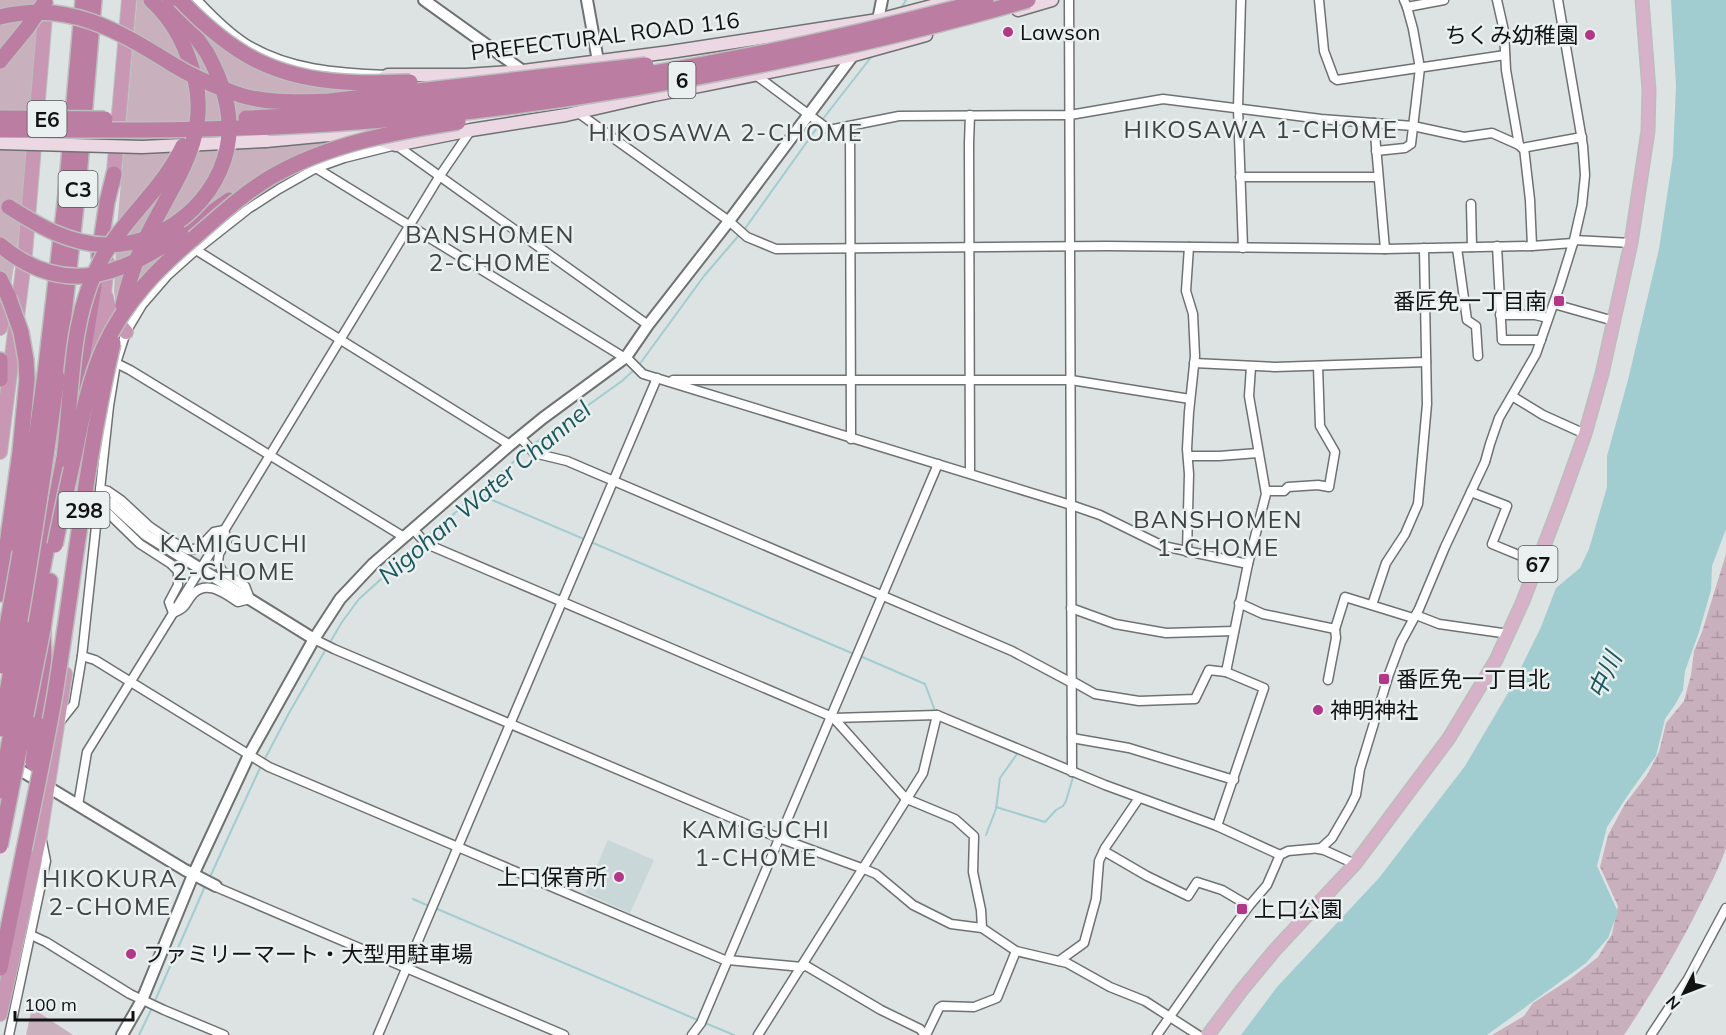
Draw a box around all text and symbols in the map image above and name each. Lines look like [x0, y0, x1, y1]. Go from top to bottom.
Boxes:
street label: PREFECTURAL ROAD 116 [469, 6, 741, 66]
place label: Lawson [1020, 18, 1100, 46]
place label: ちくみ幼稚園 [1445, 21, 1578, 49]
marker: Lawson [1001, 25, 1015, 39]
marker: ちくみ幼稚園 [1583, 28, 1597, 42]
road number: 6 [668, 62, 696, 98]
road number: E6 [28, 101, 66, 137]
district label: HIKOSAWA 1-CHOME [1124, 114, 1398, 144]
district label: HIKOSAWA 2-CHOME [589, 117, 863, 147]
road number: C3 [58, 171, 98, 207]
district label: BANSHOMEN 2-CHOME [405, 219, 575, 277]
place label: 番匠免一丁目南 [1393, 287, 1547, 315]
marker: 番匠免一丁目南 [1552, 294, 1566, 308]
water label: Nigohan Water Channel [372, 394, 597, 590]
road number: 298 [58, 492, 110, 528]
district label: BANSHOMEN 1-CHOME [1133, 504, 1303, 562]
district label: KAMIGUCHI 2-CHOME [160, 528, 308, 586]
road number: 67 [1518, 546, 1558, 582]
water label: 中川 [1581, 644, 1629, 703]
place label: 番匠免一丁目北 [1396, 665, 1550, 693]
marker: 番匠免一丁目北 [1377, 672, 1391, 686]
place label: 神明神社 [1330, 696, 1418, 724]
marker: 神明神社 [1311, 703, 1325, 717]
district label: KAMIGUCHI 1-CHOME [682, 814, 830, 872]
district label: HIKOKURA 2-CHOME [42, 863, 178, 921]
place label: 上口保育所 [497, 863, 607, 891]
marker: 上口保育所 [612, 870, 626, 884]
place label: 上口公園 [1254, 895, 1342, 923]
marker: 上口公園 [1235, 902, 1249, 916]
place label: ファミリーマート・大型用駐車場 [143, 940, 473, 968]
marker: ファミリーマート・大型用駐車場 [124, 947, 138, 961]
north arrow [1654, 963, 1714, 1023]
scale bar [15, 984, 134, 1022]
text: N [1661, 992, 1684, 1014]
text: 100 m [24, 993, 77, 1016]

